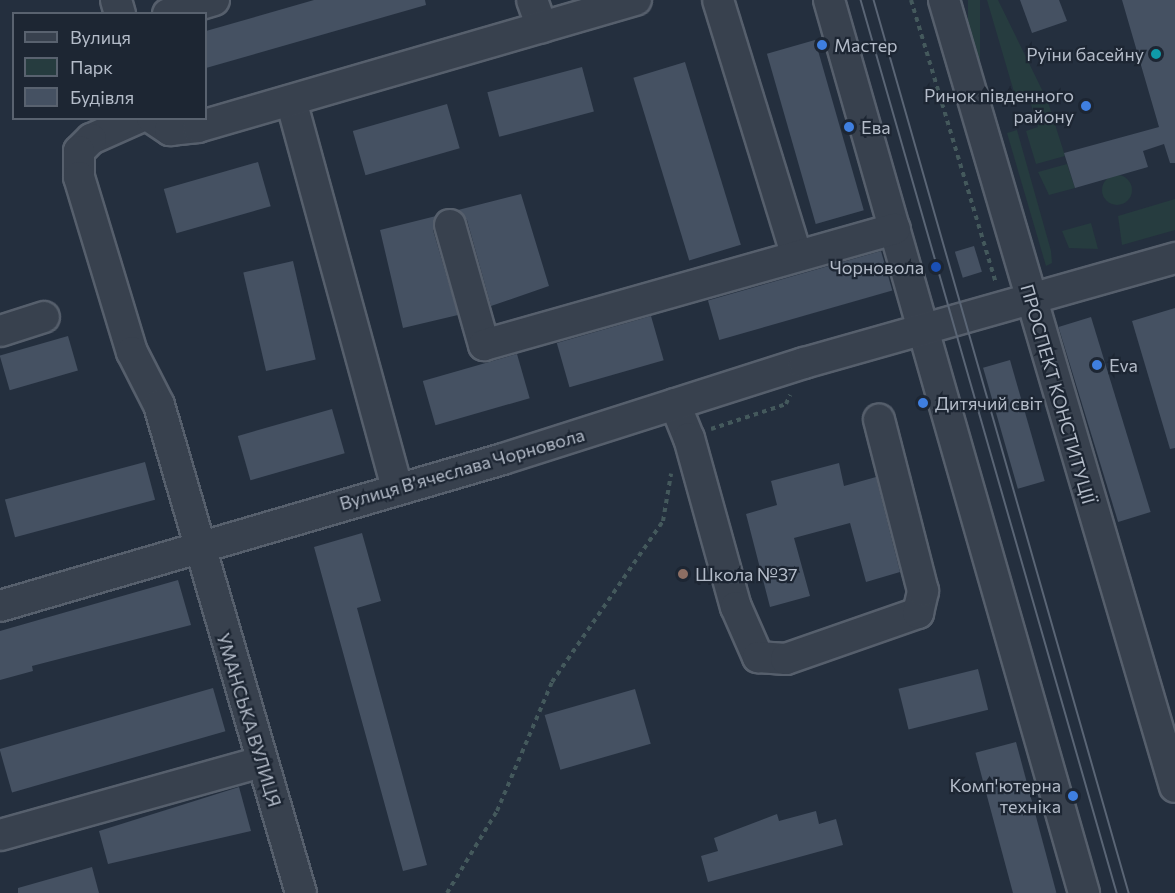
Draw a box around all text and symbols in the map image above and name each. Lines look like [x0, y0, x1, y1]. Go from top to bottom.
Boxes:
legend [12, 12, 207, 120]
text: Вулиця [70, 26, 131, 48]
place label: Мастер [834, 34, 898, 56]
marker: Мастер [815, 38, 829, 52]
place label: Руїни басейну [1026, 43, 1144, 65]
marker: Руїни басейну [1149, 47, 1163, 61]
text: Парк [70, 56, 113, 78]
place label: Ринок південного району [924, 85, 1074, 128]
text: Будівля [70, 86, 134, 108]
marker: Ринок південного району [1079, 99, 1093, 113]
place label: Ева [861, 116, 891, 138]
marker: Ева [842, 120, 856, 134]
place label: Чорновола [830, 256, 924, 278]
marker: Чорновола [929, 260, 943, 274]
street label: ПРОСПЕКТ КОНСТИТУЦІЇ [1016, 282, 1100, 506]
place label: Eva [1109, 354, 1138, 376]
marker: Eva [1090, 358, 1104, 372]
place label: Дитячий світ [935, 392, 1043, 414]
marker: Дитячий світ [916, 396, 930, 410]
street label: Вулиця Вʼячеслава Чорновола [337, 424, 587, 514]
place label: Школа №37 [695, 563, 798, 585]
marker: Школа №37 [676, 567, 690, 581]
street label: УМАНСЬКА ВУЛИЦЯ [212, 630, 286, 810]
place label: Комп'ютерна техніка [950, 775, 1061, 818]
marker: Комп'ютерна техніка [1066, 789, 1080, 803]

